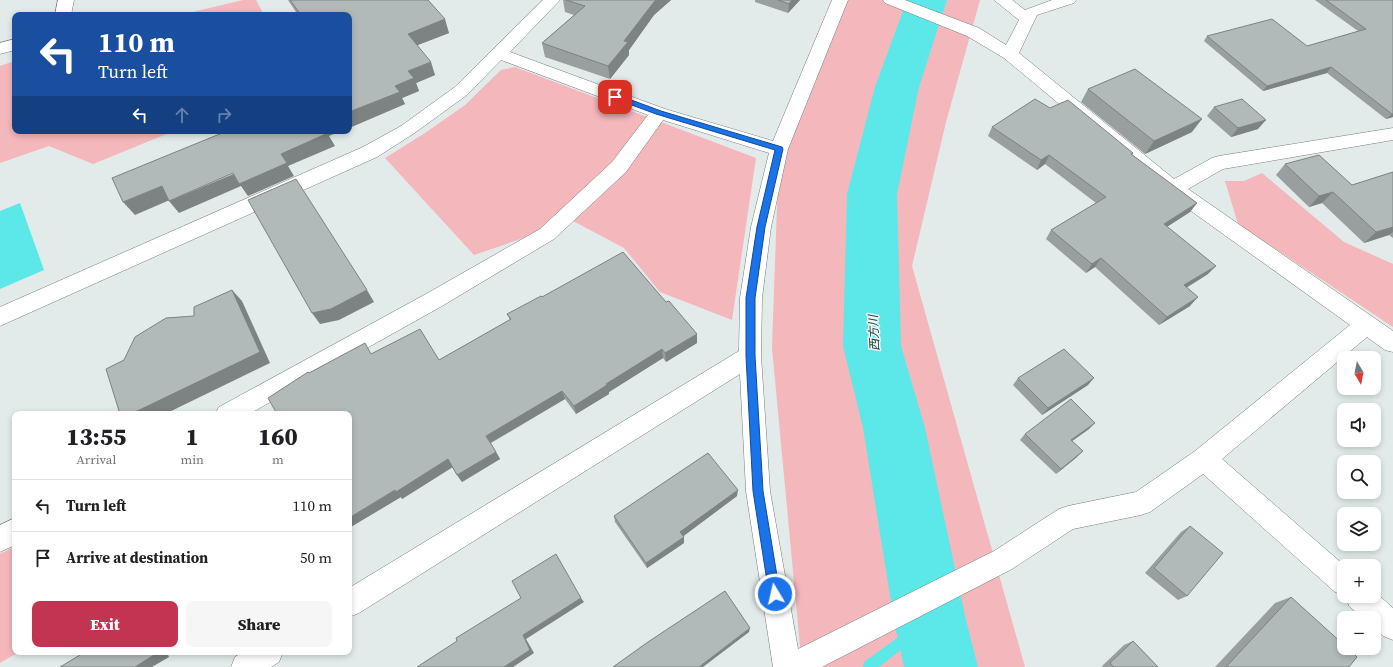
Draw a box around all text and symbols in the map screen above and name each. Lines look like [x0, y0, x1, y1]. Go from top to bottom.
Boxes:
text: 110 m [98, 23, 175, 61]
icon: left [32, 28, 84, 80]
text: Turn left [98, 59, 168, 84]
pin [598, 80, 632, 114]
icon: arrive [604, 86, 626, 108]
icon: left [129, 104, 151, 126]
icon: ahead [171, 104, 193, 126]
icon: right [213, 104, 235, 126]
water label: 西方川 [865, 313, 883, 351]
north arrow [1337, 351, 1381, 395]
map controls [1337, 351, 1381, 655]
button: sound [1337, 403, 1381, 447]
text: 13:55 [66, 420, 126, 453]
text: 1 [186, 420, 199, 453]
text: 160 [258, 420, 298, 453]
text: Arrival [76, 451, 116, 468]
text: min [180, 451, 204, 468]
text: m [272, 451, 284, 468]
button: search [1337, 455, 1381, 499]
icon: left [32, 495, 54, 517]
text: Turn left [66, 495, 126, 516]
text: 110 m [292, 495, 332, 516]
button: layers [1337, 507, 1381, 551]
icon: arrive [32, 547, 54, 569]
text: Arrive at destination [66, 547, 208, 568]
text: 50 m [300, 547, 332, 568]
button: + [1337, 559, 1381, 603]
position arrow [754, 573, 796, 615]
button: Exit [32, 601, 178, 647]
button: Share [186, 601, 332, 647]
button: − [1337, 611, 1381, 655]

